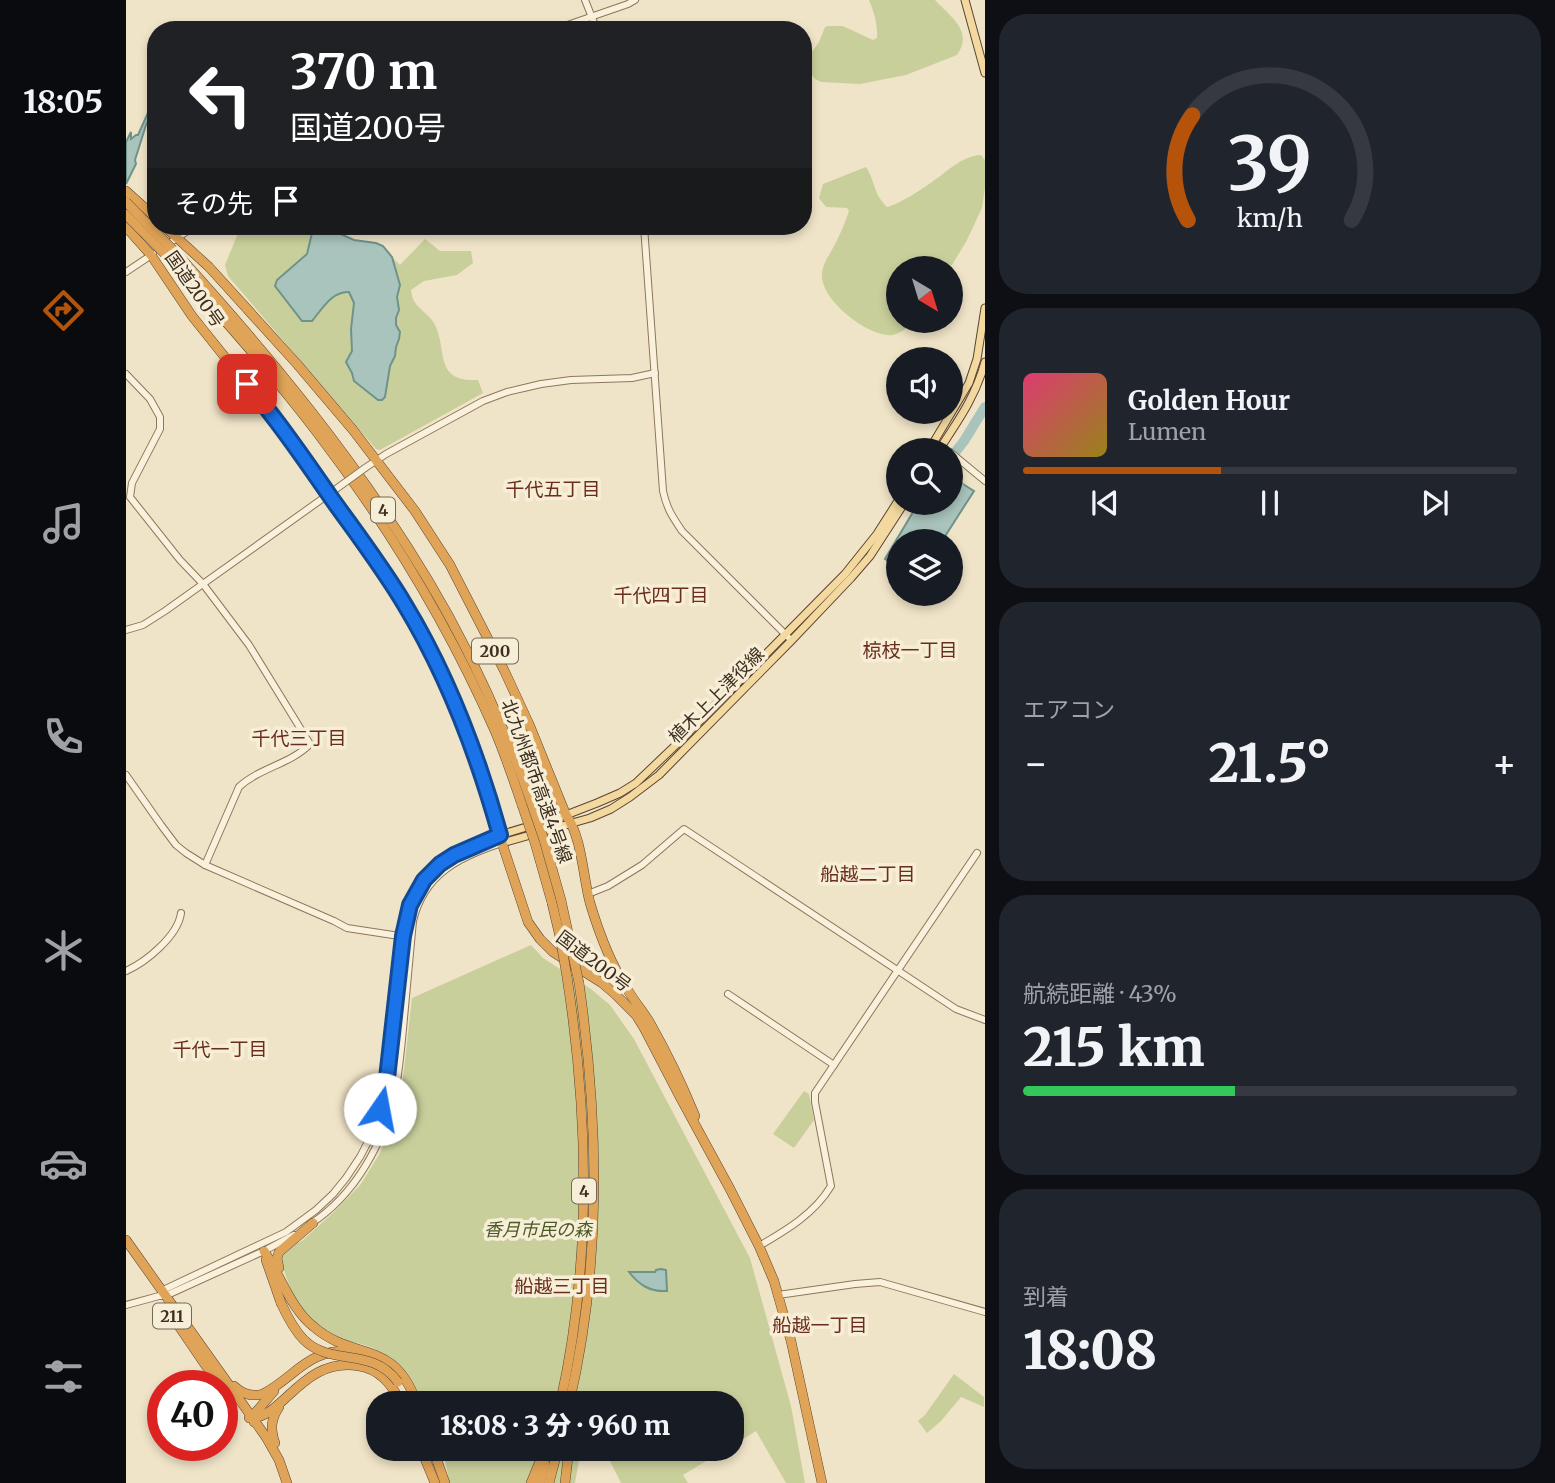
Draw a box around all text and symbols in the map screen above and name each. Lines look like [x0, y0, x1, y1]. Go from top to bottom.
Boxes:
text: 370 m [290, 41, 437, 102]
icon: left [175, 49, 266, 140]
text: 18:05 [23, 82, 103, 122]
text: 国道200号 [290, 108, 446, 148]
text: 39 [1228, 118, 1312, 210]
icon: arrive [267, 182, 305, 220]
text: その先 [175, 187, 253, 220]
text: km/h [1237, 202, 1303, 234]
street label: 国道200号 [160, 246, 230, 332]
north arrow [886, 256, 962, 332]
map controls [886, 256, 963, 606]
icon: directions [39, 286, 88, 335]
button: sound [886, 347, 963, 424]
pin [217, 354, 277, 414]
icon: arrive [228, 365, 266, 403]
text: Golden Hour [1128, 384, 1290, 417]
text: Lumen [1128, 417, 1206, 446]
button: search [886, 438, 963, 515]
district label: 千代五丁目 [505, 477, 601, 501]
icon: previous [1086, 484, 1124, 522]
icon: pause [1251, 484, 1289, 522]
icon: next [1416, 484, 1454, 522]
road number: 4 [371, 498, 395, 523]
icon: music [39, 499, 88, 548]
button: layers [886, 529, 963, 606]
district label: 千代四丁目 [613, 583, 709, 607]
road number: 200 [472, 638, 518, 664]
district label: 椋枝一丁目 [862, 638, 958, 662]
street label: 植木上上津役線 [663, 642, 769, 748]
text: エアコン [1023, 695, 1115, 724]
street label: 北九州都市高速4号線 [497, 696, 577, 866]
icon: phone [39, 712, 88, 761]
district label: 千代三丁目 [251, 726, 347, 750]
text: 21.5° [1209, 731, 1331, 796]
text: − [1023, 740, 1048, 787]
text: + [1492, 740, 1517, 787]
district label: 船越二丁目 [820, 862, 916, 886]
street label: 国道200号 [552, 925, 636, 997]
icon: climate [39, 926, 88, 975]
text: 航続距離 · 43% [1023, 979, 1177, 1008]
text: 215 km [1023, 1015, 1204, 1080]
district label: 千代一丁目 [172, 1037, 268, 1061]
position arrow [343, 1072, 417, 1146]
icon: car [39, 1139, 88, 1188]
road number: 4 [572, 1178, 596, 1204]
park label: 香月市民の森 [484, 1218, 594, 1241]
district label: 船越三丁目 [514, 1274, 610, 1298]
text: 到着 [1023, 1282, 1069, 1311]
road number: 211 [153, 1304, 191, 1328]
district label: 船越一丁目 [772, 1313, 868, 1337]
text: 18:08 [1023, 1318, 1157, 1383]
icon: filters [39, 1352, 88, 1401]
speed limit sign: 40 [147, 1370, 238, 1461]
text: 18:08 · 3 分 · 960 m [440, 1409, 670, 1442]

